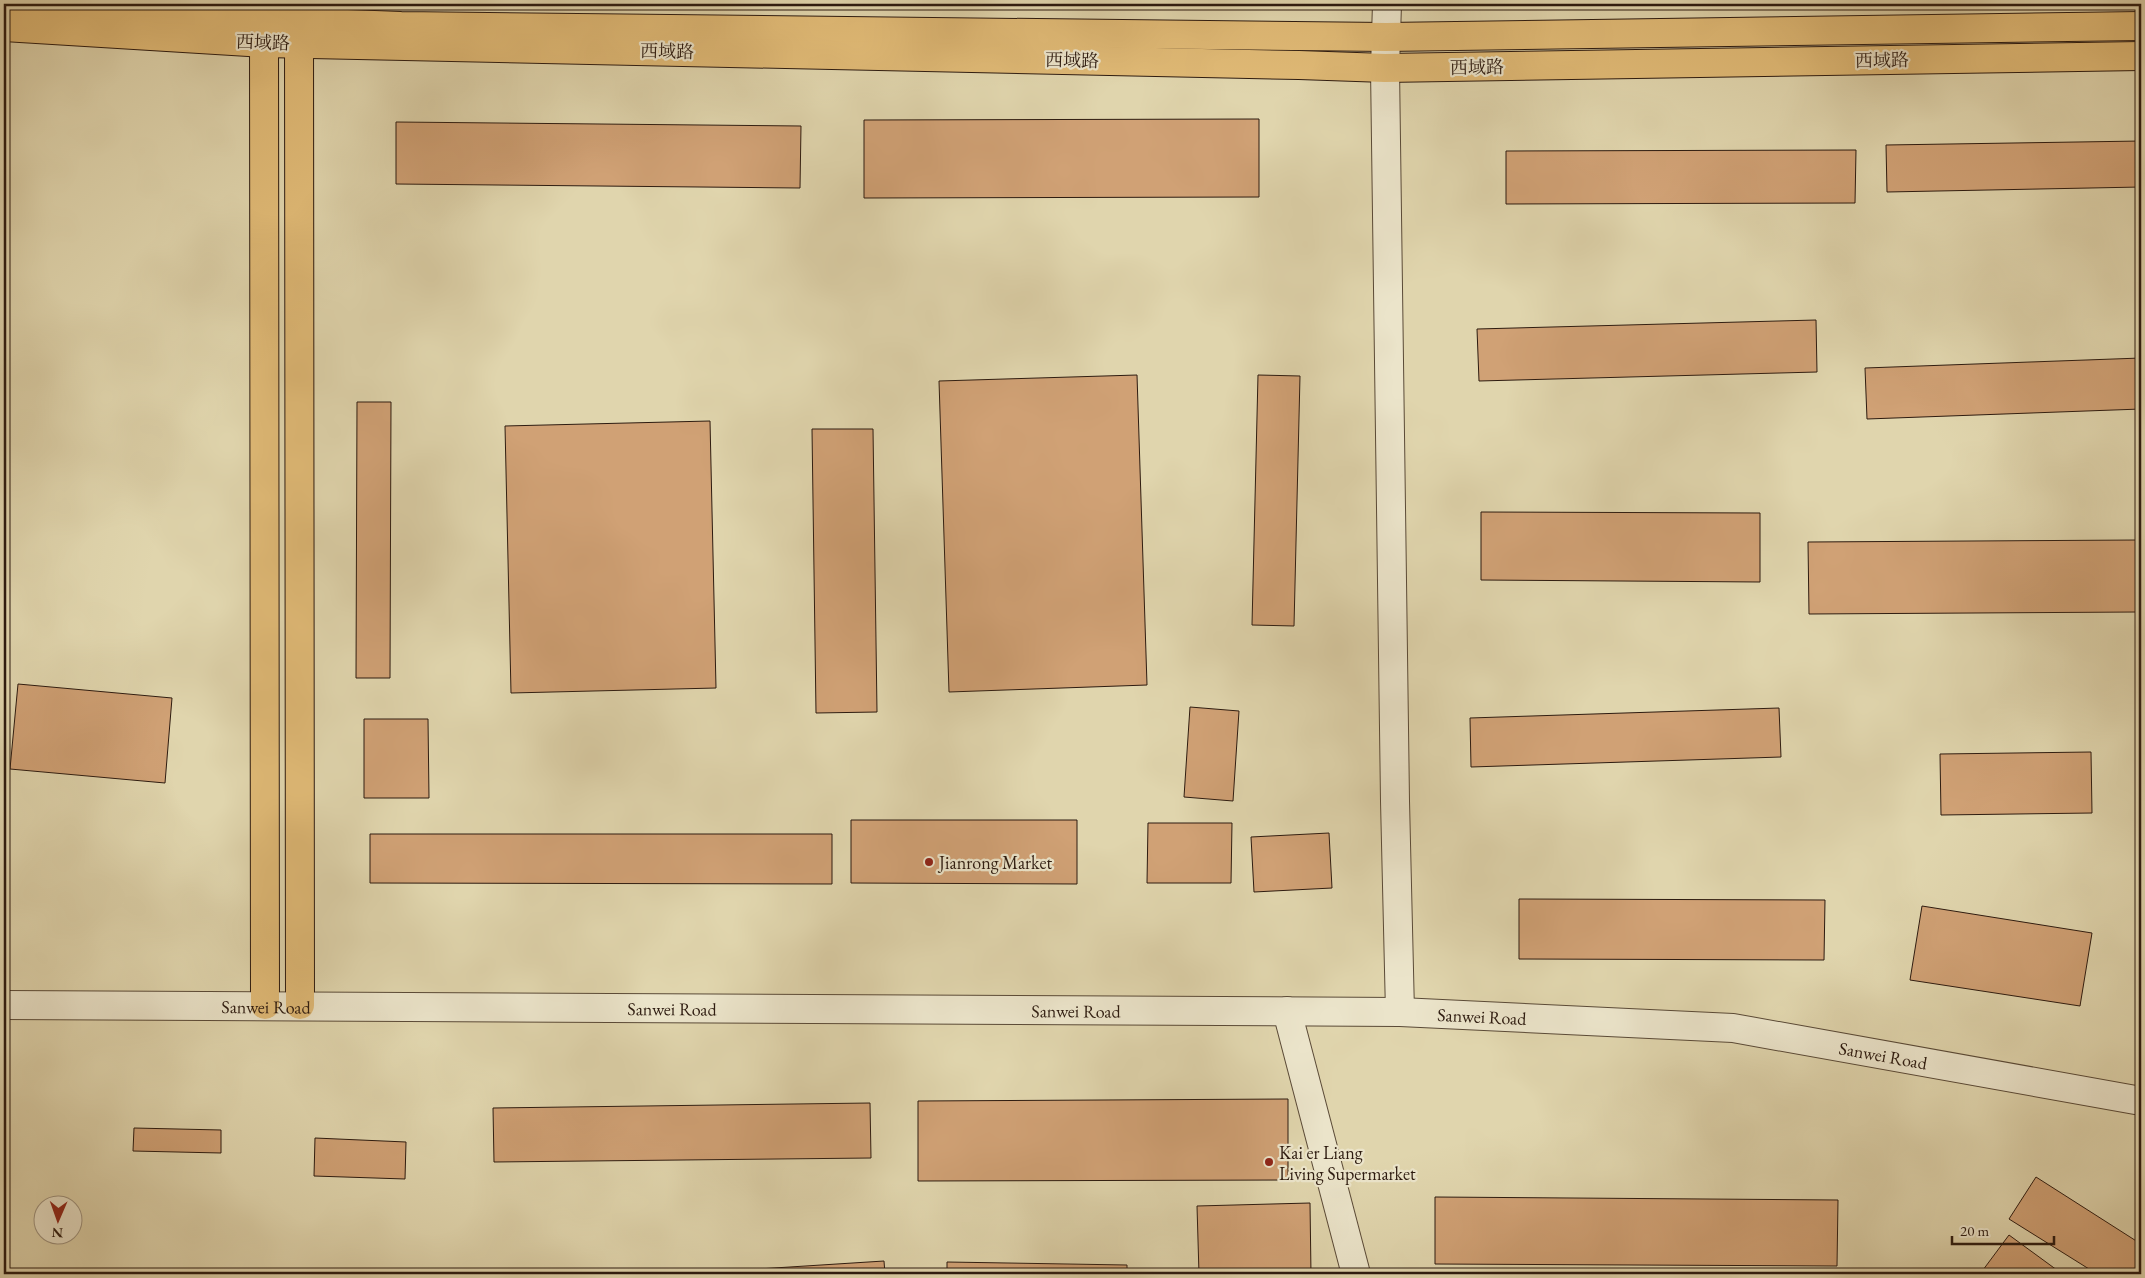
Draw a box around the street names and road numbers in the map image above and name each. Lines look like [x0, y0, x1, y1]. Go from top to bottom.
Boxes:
street label: 西域路 [236, 30, 290, 54]
street label: 西域路 [640, 39, 694, 63]
street label: 西域路 [1045, 48, 1099, 72]
street label: 西域路 [1855, 48, 1909, 72]
street label: 西域路 [1450, 55, 1504, 79]
street label: Sanwei Road [221, 995, 312, 1018]
street label: Sanwei Road [627, 997, 718, 1020]
street label: Sanwei Road [1031, 999, 1122, 1022]
street label: Sanwei Road [1437, 1002, 1528, 1030]
street label: Sanwei Road [1837, 1036, 1930, 1074]

